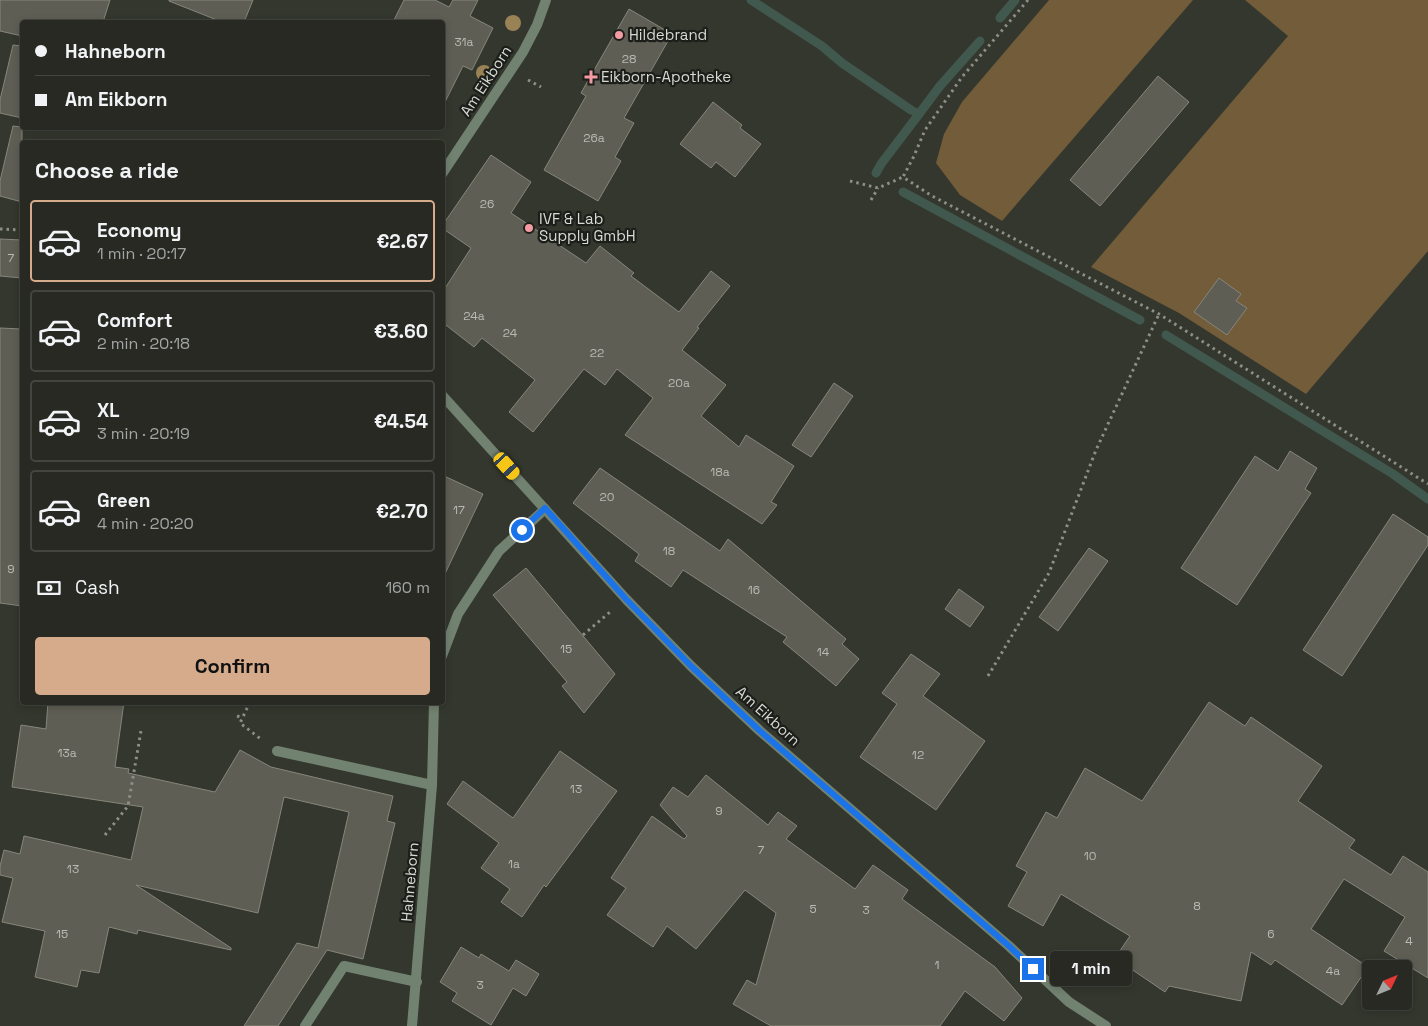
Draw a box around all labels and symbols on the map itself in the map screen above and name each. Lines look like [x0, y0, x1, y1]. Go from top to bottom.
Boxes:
place label: Hildebrand [629, 25, 707, 44]
marker: Hildebrand [613, 29, 625, 41]
house number: 31a [455, 34, 474, 50]
street label: Am Eikborn [456, 42, 515, 120]
house number: 28 [622, 51, 636, 67]
place label: Eikborn-Apotheke [601, 67, 731, 86]
marker: Eikborn-Apotheke [585, 71, 597, 83]
house number: 26a [583, 130, 605, 146]
house number: 26 [480, 196, 494, 212]
place label: IVF & Lab Supply GmbH [539, 209, 636, 245]
marker: IVF & Lab Supply GmbH [523, 222, 535, 234]
house number: 7 [8, 250, 15, 266]
house number: 24a [463, 308, 485, 324]
house number: 24 [503, 325, 518, 341]
house number: 22 [590, 345, 604, 361]
house number: 20a [668, 375, 690, 391]
car [491, 450, 522, 482]
house number: 18a [710, 464, 730, 480]
house number: 20 [600, 489, 614, 505]
house number: 17 [453, 502, 465, 518]
route start [511, 519, 533, 541]
house number: 18 [663, 543, 675, 559]
house number: 9 [7, 561, 15, 577]
house number: 16 [748, 582, 760, 598]
house number: 15 [560, 641, 572, 657]
house number: 14 [817, 644, 830, 660]
street label: Am Eikborn [732, 682, 804, 750]
house number: 13a [57, 745, 77, 761]
house number: 12 [912, 747, 924, 763]
house number: 13 [570, 781, 582, 797]
house number: 9 [715, 803, 723, 819]
street label: Hahneborn [397, 842, 422, 922]
house number: 7 [758, 842, 765, 858]
house number: 10 [1084, 848, 1096, 864]
house number: 1a [508, 856, 520, 872]
house number: 13 [67, 861, 79, 877]
house number: 8 [1193, 898, 1201, 914]
house number: 5 [809, 901, 817, 917]
house number: 3 [862, 902, 870, 918]
house number: 15 [56, 926, 68, 942]
house number: 6 [1267, 926, 1275, 942]
house number: 4 [1405, 933, 1413, 949]
callout: 1 min [1050, 952, 1133, 986]
house number: 1 [934, 957, 940, 973]
route end [1022, 958, 1044, 980]
north arrow [1362, 960, 1412, 1010]
house number: 4a [1326, 963, 1340, 979]
house number: 3 [476, 977, 484, 993]

